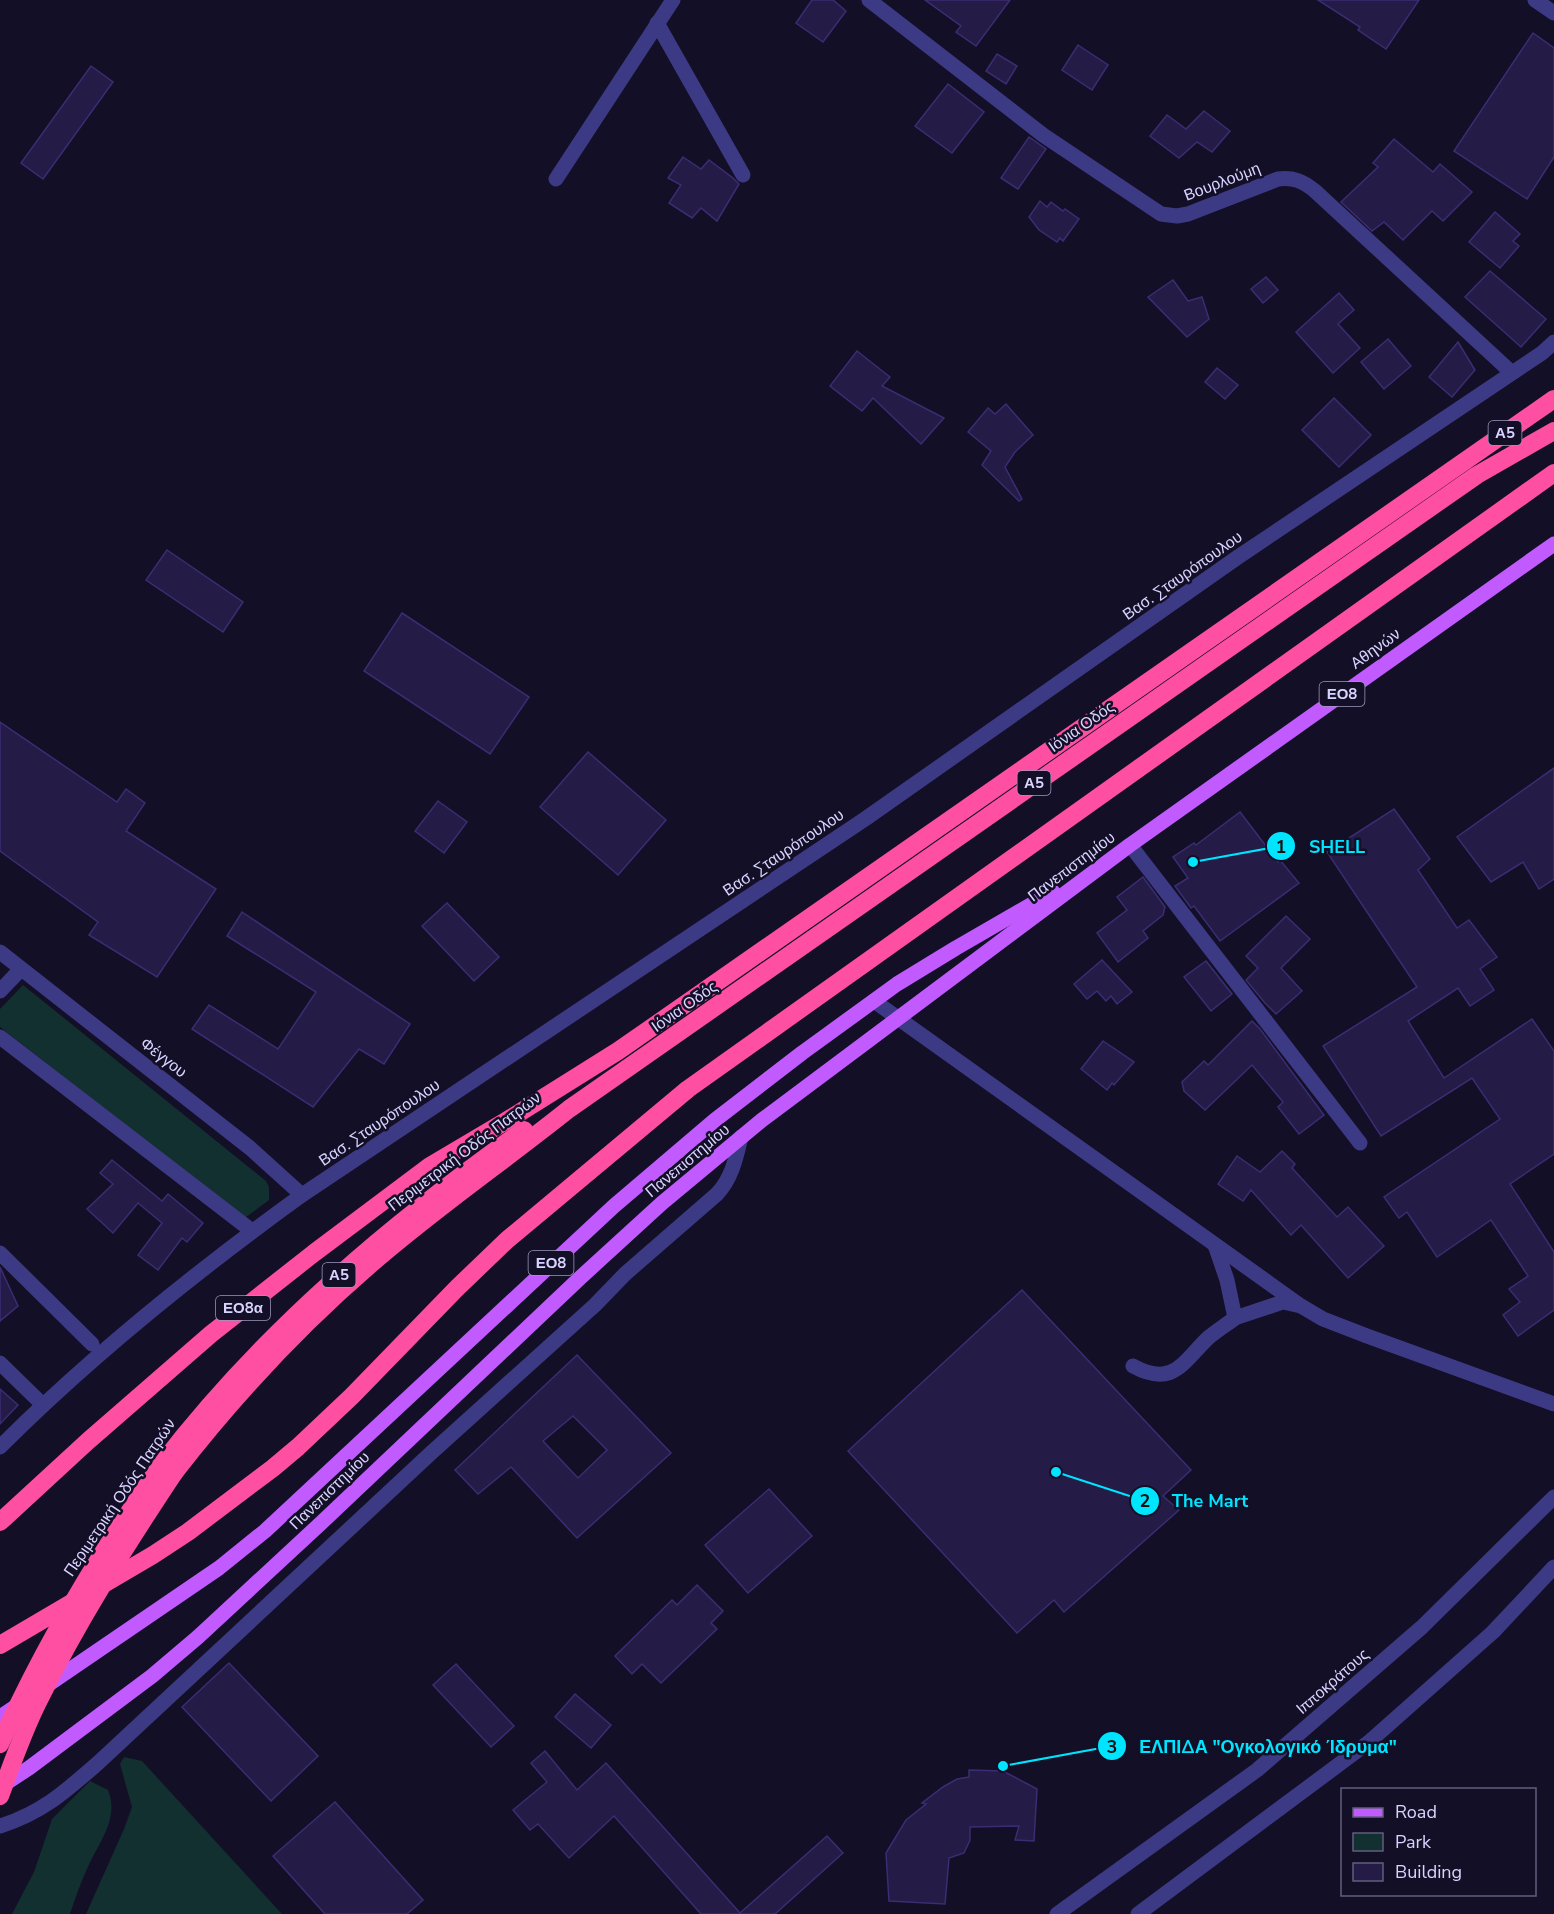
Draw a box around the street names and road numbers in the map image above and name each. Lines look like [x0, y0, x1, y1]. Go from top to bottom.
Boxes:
street label: Βουρλούμη [1181, 157, 1264, 207]
road number: Α5 [1488, 421, 1522, 445]
street label: Βασ. Σταυρόπουλου [1118, 526, 1247, 625]
street label: Αθηνών [1346, 623, 1405, 674]
road number: ΕΟ8 [1320, 682, 1364, 706]
street label: Ιόνια Οδός [1044, 696, 1119, 758]
road number: Α5 [1018, 771, 1050, 795]
street label: Βασ. Σταυρόπουλου [719, 804, 848, 902]
street label: Πανεπιστημίου [1023, 827, 1120, 907]
street label: Ιόνια Οδός [647, 976, 722, 1038]
street label: Φέγγου [136, 1033, 191, 1083]
street label: Βασ. Σταυρόπουλου [315, 1074, 444, 1172]
street label: Περιμετρική Οδός Πατρών [384, 1087, 546, 1217]
street label: Πανεπιστημίου [641, 1119, 735, 1203]
road number: ΕΟ8 [528, 1251, 574, 1275]
road number: Α5 [322, 1263, 356, 1287]
road number: ΕΟ8α [216, 1296, 270, 1320]
street label: Περιμετρική Οδός Πατρών [59, 1414, 181, 1581]
street label: Πανεπιστημίου [285, 1447, 375, 1535]
street label: Ιπποκράτους [1292, 1644, 1374, 1720]

